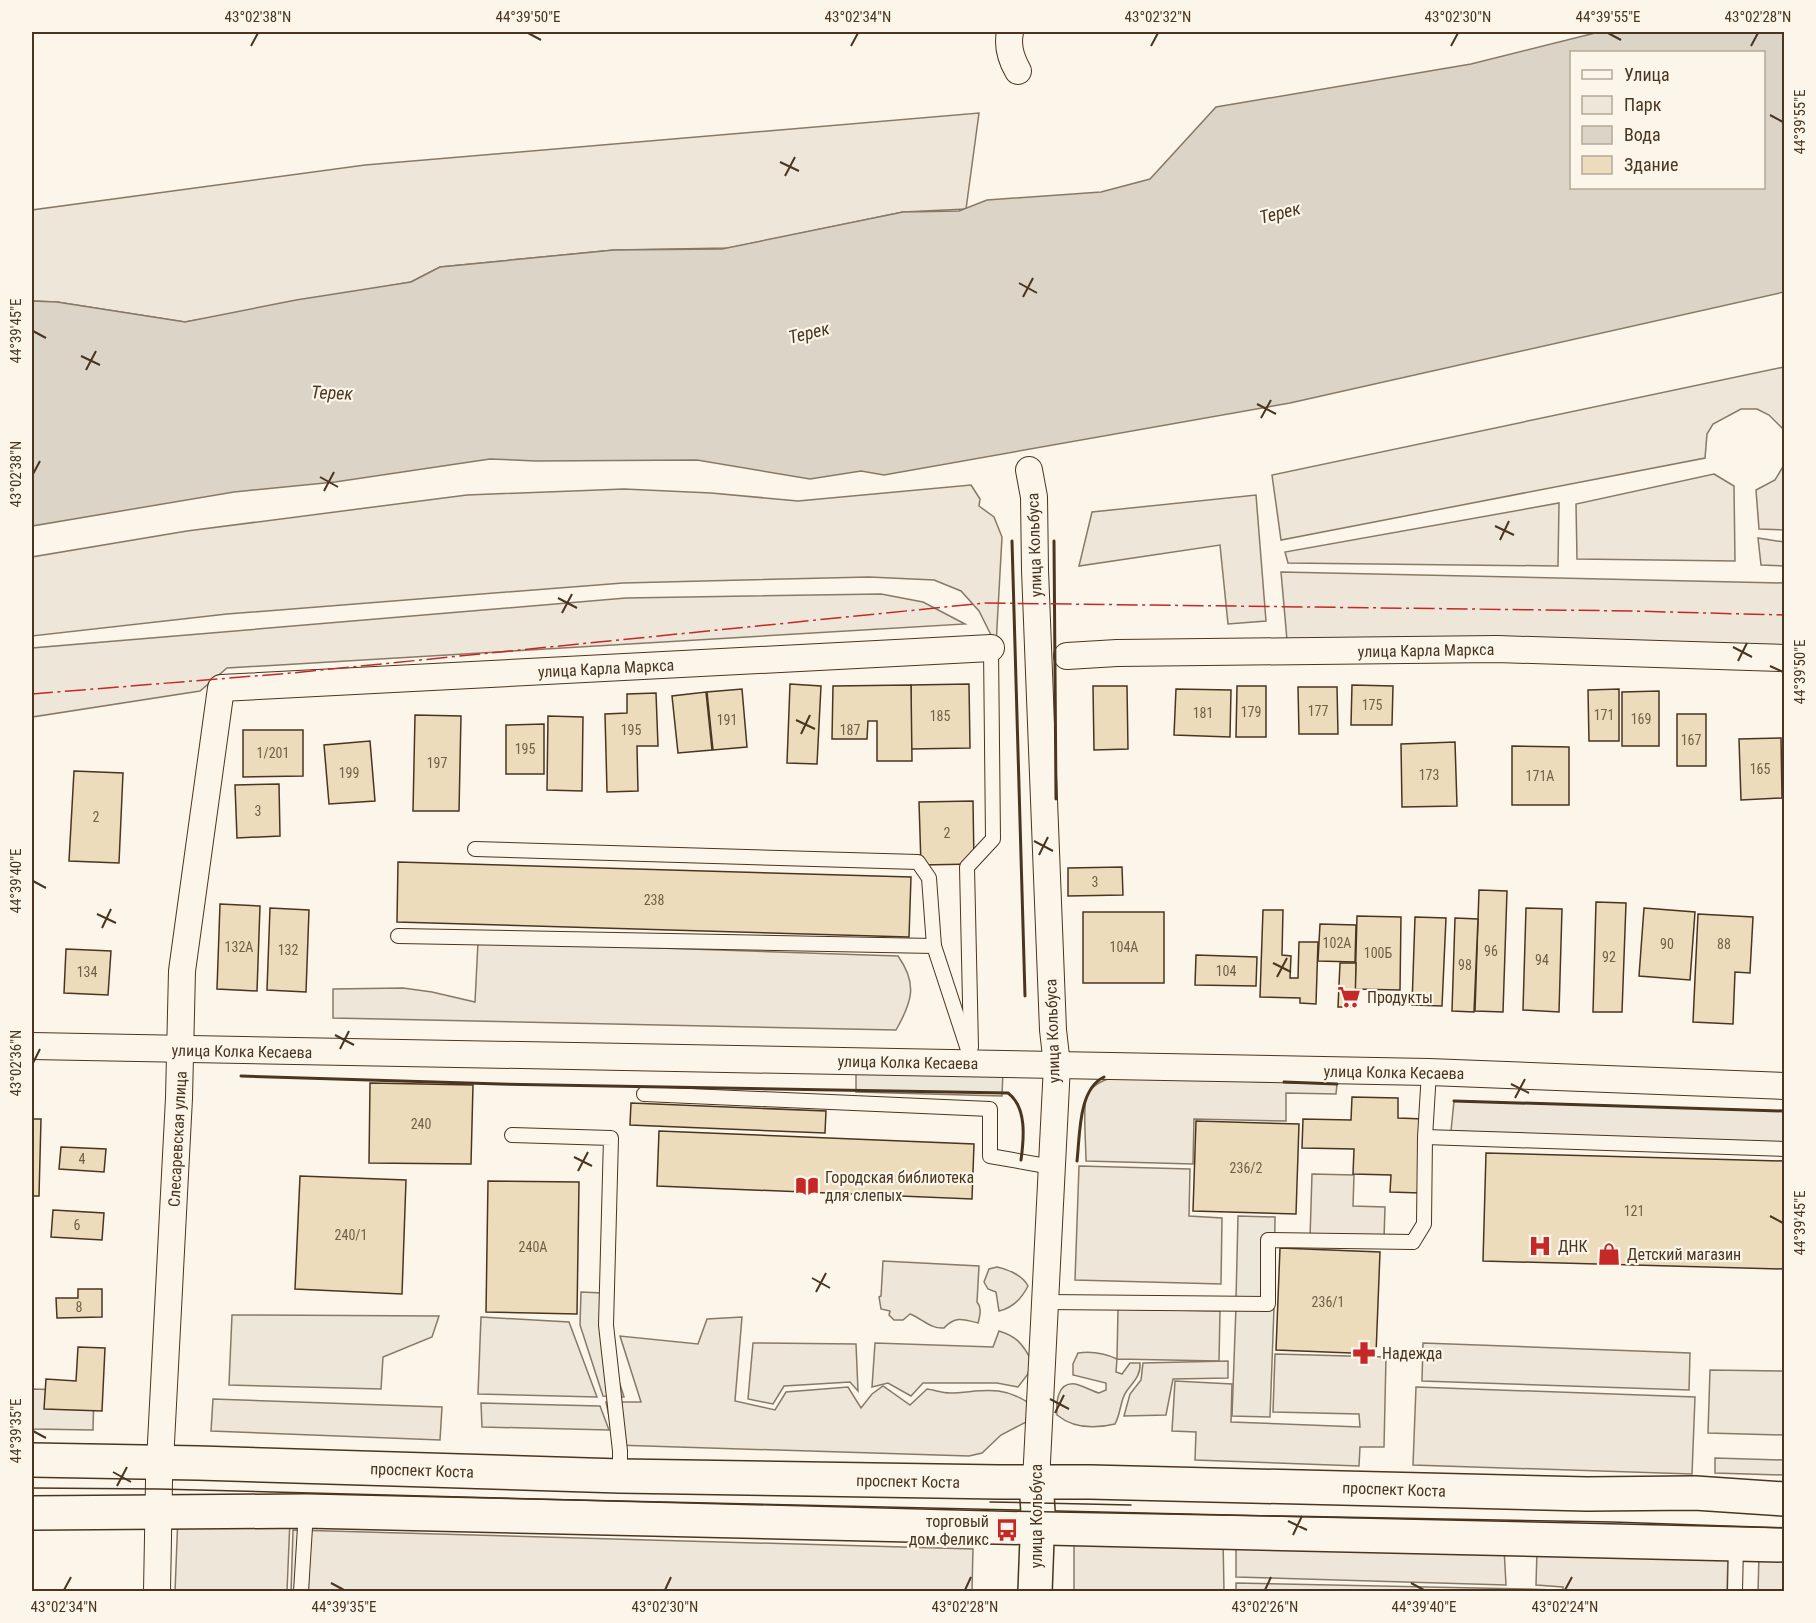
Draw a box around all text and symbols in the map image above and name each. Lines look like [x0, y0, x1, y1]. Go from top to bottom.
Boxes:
text: 43°02'38"N [225, 8, 291, 26]
text: 44°39'50"E [496, 8, 560, 26]
text: 43°02'34"N [825, 8, 891, 26]
text: 43°02'32"N [1125, 8, 1191, 26]
text: 43°02'30"N [1425, 8, 1491, 26]
text: 44°39'55"E [1576, 8, 1640, 26]
text: 43°02'28"N [1725, 8, 1791, 26]
legend [1570, 51, 1765, 189]
text: Улица [1624, 64, 1670, 85]
text: 44°39'55"E [1791, 90, 1809, 154]
text: Парк [1624, 94, 1662, 115]
text: Вода [1624, 124, 1661, 145]
text: Здание [1624, 154, 1678, 175]
water label: Терек [1257, 197, 1303, 228]
text: 44°39'45"E [7, 299, 25, 363]
water label: Терек [786, 317, 832, 348]
water label: Терек [311, 381, 354, 404]
text: 43°02'38"N [7, 441, 25, 507]
street label: улица Кольбуса [1023, 493, 1046, 597]
street label: улица Карла Маркса [1358, 640, 1494, 661]
text: 44°39'50"E [1791, 640, 1809, 704]
street label: улица Карла Маркса [537, 655, 675, 682]
house number: 175 [1362, 697, 1382, 713]
house number: 177 [1308, 703, 1328, 719]
house number: 179 [1241, 704, 1261, 720]
house number: 181 [1193, 705, 1213, 721]
house number: 171 [1594, 707, 1614, 723]
house number: 185 [930, 708, 950, 724]
house number: 169 [1631, 711, 1651, 727]
house number: 191 [717, 712, 737, 728]
house number: 195 [621, 722, 641, 738]
house number: 187 [840, 722, 860, 738]
house number: 167 [1681, 732, 1701, 748]
house number: 195 [515, 741, 535, 757]
house number: 1/201 [257, 745, 289, 761]
house number: 197 [427, 755, 447, 771]
house number: 165 [1750, 761, 1770, 777]
house number: 199 [339, 765, 359, 781]
house number: 173 [1419, 767, 1439, 783]
house number: 171А [1526, 768, 1554, 784]
house number: 3 [255, 803, 261, 819]
house number: 2 [93, 809, 100, 825]
house number: 2 [944, 825, 951, 841]
text: 44°39'40"E [7, 849, 25, 913]
house number: 3 [1092, 874, 1098, 890]
house number: 238 [644, 892, 664, 908]
house number: 102А [1323, 935, 1351, 951]
house number: 90 [1660, 936, 1674, 952]
house number: 88 [1717, 936, 1731, 952]
house number: 132А [225, 939, 253, 955]
house number: 104А [1110, 939, 1138, 955]
house number: 132 [278, 942, 298, 958]
house number: 96 [1484, 943, 1498, 959]
house number: 100Б [1364, 945, 1393, 961]
house number: 92 [1602, 949, 1616, 965]
house number: 94 [1535, 952, 1549, 968]
house number: 98 [1458, 957, 1472, 973]
house number: 104 [1216, 963, 1236, 979]
house number: 134 [77, 964, 97, 980]
street label: улица Кольбуса [1041, 979, 1064, 1083]
supermarket icon: Продукты [1336, 984, 1362, 1010]
place label: Продукты [1367, 988, 1433, 1007]
text: 43°02'36"N [7, 1030, 25, 1096]
street label: улица Колка Кесаева [171, 1041, 313, 1062]
street label: улица Колка Кесаева [837, 1052, 979, 1073]
street label: улица Колка Кесаева [1323, 1062, 1465, 1083]
street label: Слесаревская улица [164, 1071, 191, 1207]
house number: 240 [411, 1116, 431, 1132]
house number: 4 [79, 1151, 86, 1167]
house number: 236/2 [1230, 1160, 1263, 1176]
place label: Городская библиотека для слепых [825, 1168, 974, 1205]
library icon: Городская библиотека для слепых [794, 1173, 820, 1199]
text: 44°39'45"E [1791, 1191, 1809, 1255]
house number: 121 [1624, 1203, 1644, 1219]
house number: 6 [74, 1217, 81, 1233]
house number: 240/1 [335, 1227, 367, 1243]
hospital icon: ДНК [1527, 1233, 1553, 1259]
place label: ДНК [1558, 1237, 1587, 1256]
house number: 240А [519, 1239, 547, 1255]
shop icon: Детский магазин [1596, 1241, 1622, 1267]
place label: Детский магазин [1627, 1245, 1741, 1264]
house number: 236/1 [1312, 1294, 1344, 1310]
house number: 8 [76, 1299, 83, 1315]
pharmacy icon: Надежда [1351, 1340, 1377, 1366]
place label: Надежда [1382, 1344, 1443, 1363]
text: 44°39'35"E [7, 1399, 25, 1463]
street label: проспект Коста [370, 1459, 474, 1482]
street label: улица Кольбуса [1027, 1464, 1046, 1568]
street label: проспект Коста [856, 1471, 960, 1492]
street label: проспект Коста [1342, 1478, 1446, 1501]
place label: торговый дом Феликс [909, 1512, 989, 1549]
bus stop icon: торговый дом Феликс [994, 1517, 1020, 1543]
text: 43°02'34"N [31, 1598, 97, 1616]
text: 44°39'35"E [312, 1598, 376, 1616]
text: 43°02'30"N [632, 1598, 698, 1616]
text: 43°02'28"N [932, 1598, 998, 1616]
text: 43°02'26"N [1232, 1598, 1298, 1616]
text: 44°39'40"E [1392, 1598, 1456, 1616]
text: 43°02'24"N [1532, 1598, 1598, 1616]

